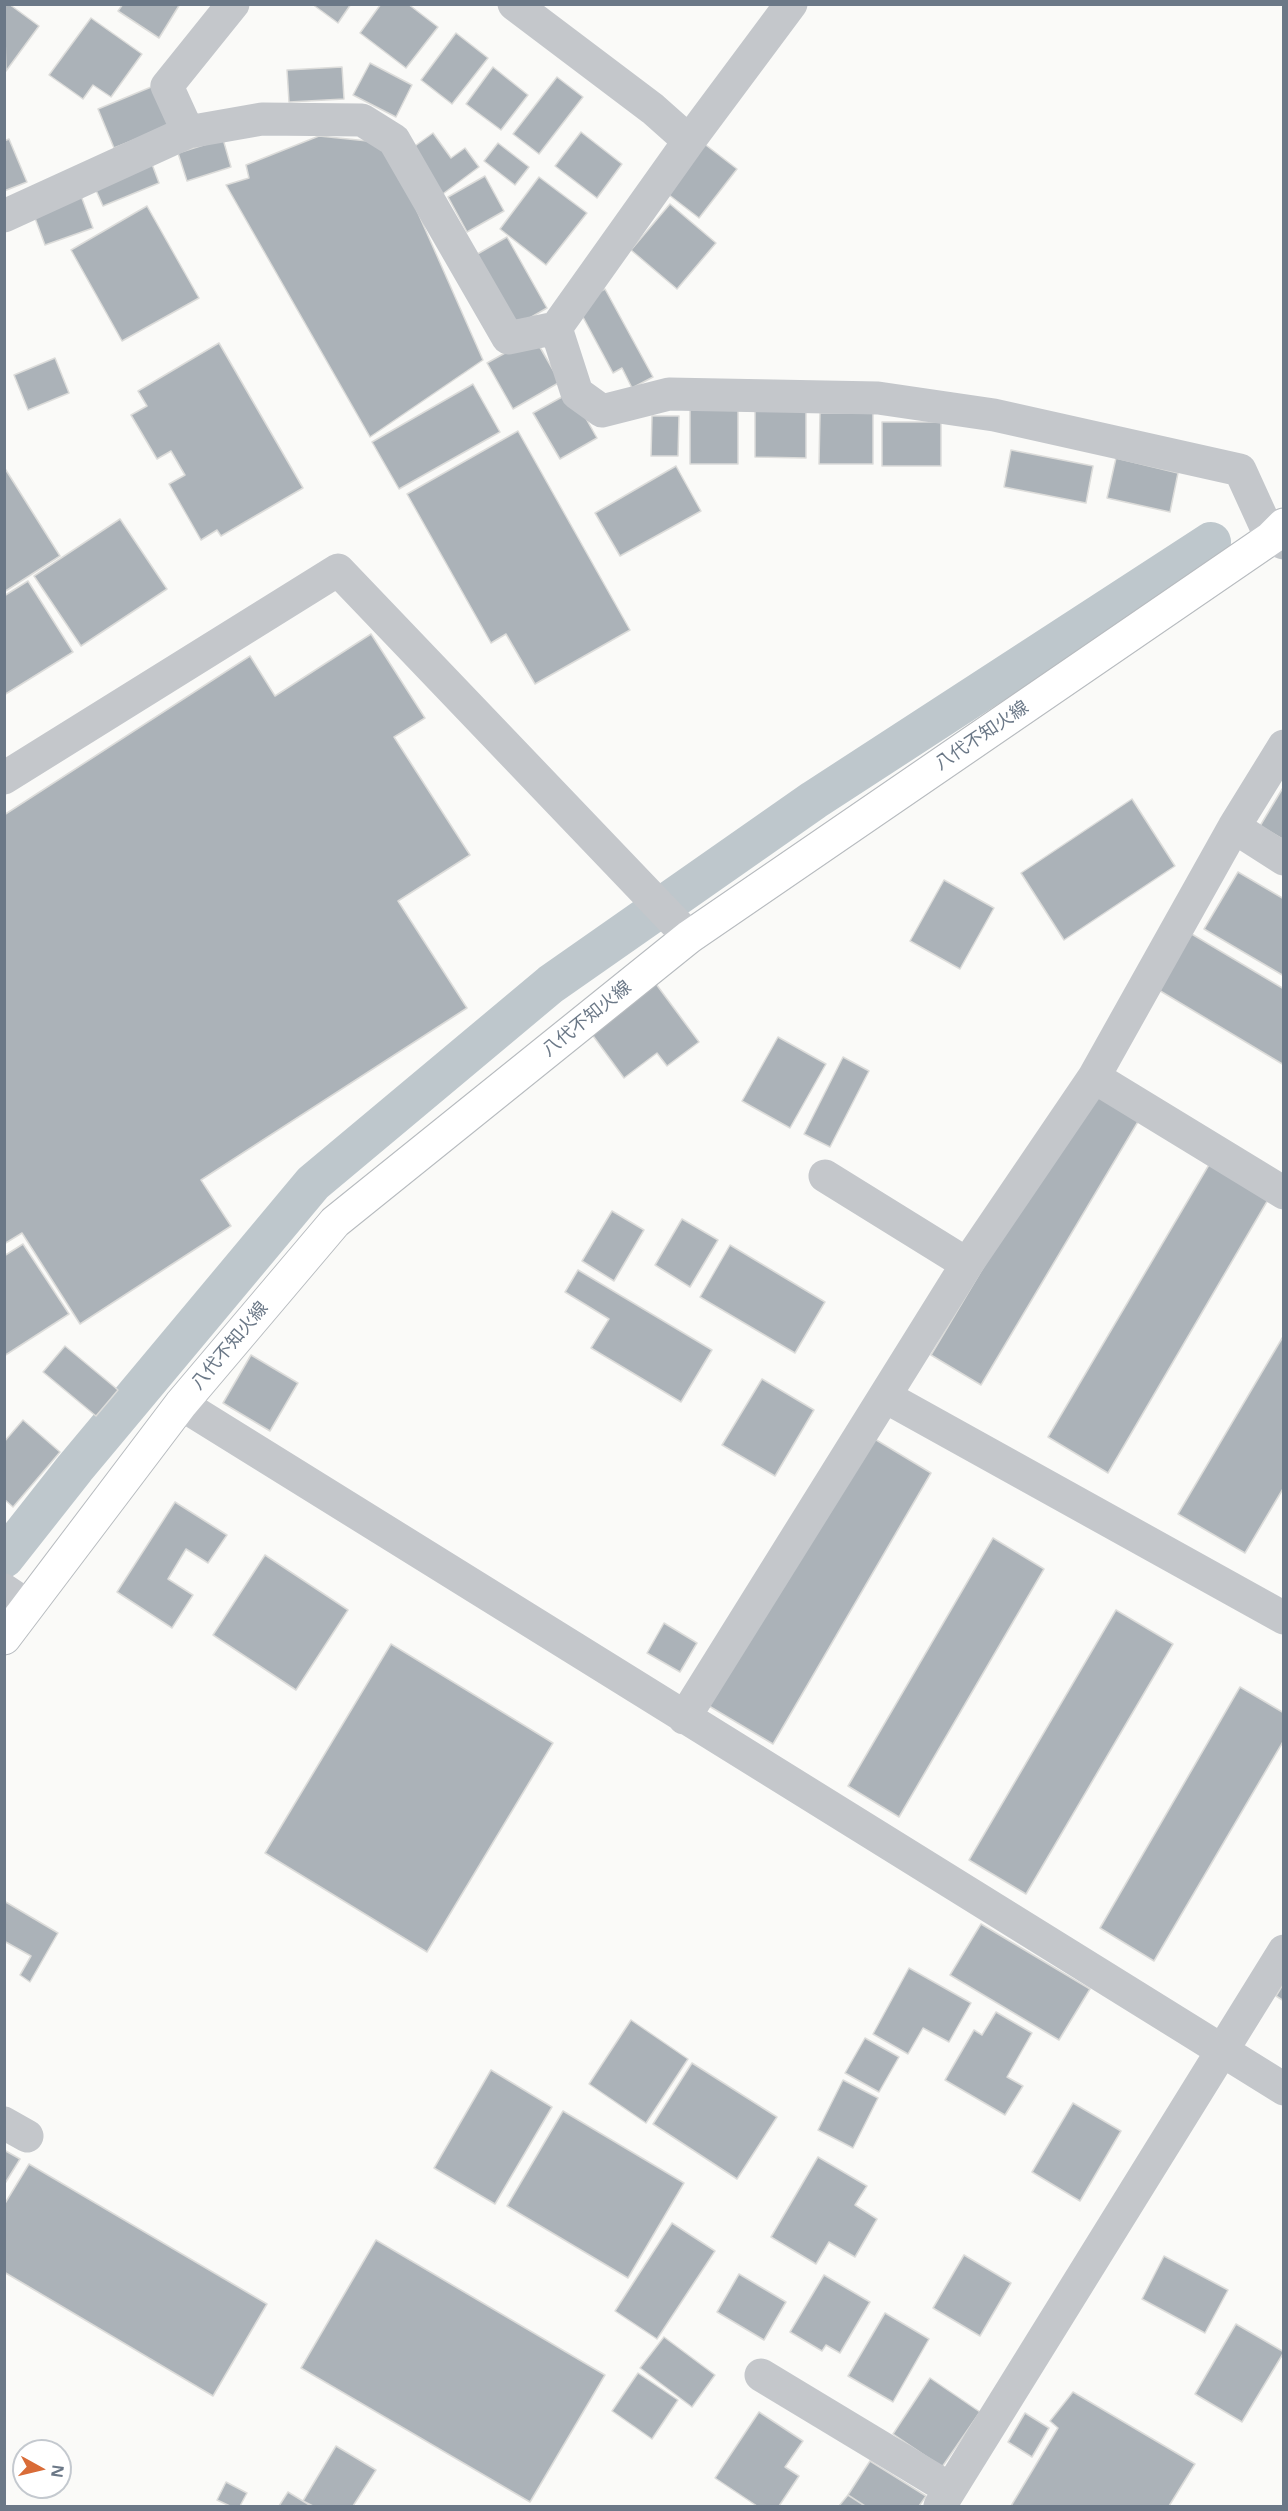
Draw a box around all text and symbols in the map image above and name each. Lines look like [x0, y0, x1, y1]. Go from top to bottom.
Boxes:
street label: 八代不知火線 [931, 697, 1033, 775]
street label: 八代不知火線 [538, 977, 636, 1061]
street label: 八代不知火線 [187, 1298, 273, 1394]
north arrow [12, 2439, 72, 2499]
text: N [46, 2463, 70, 2479]

